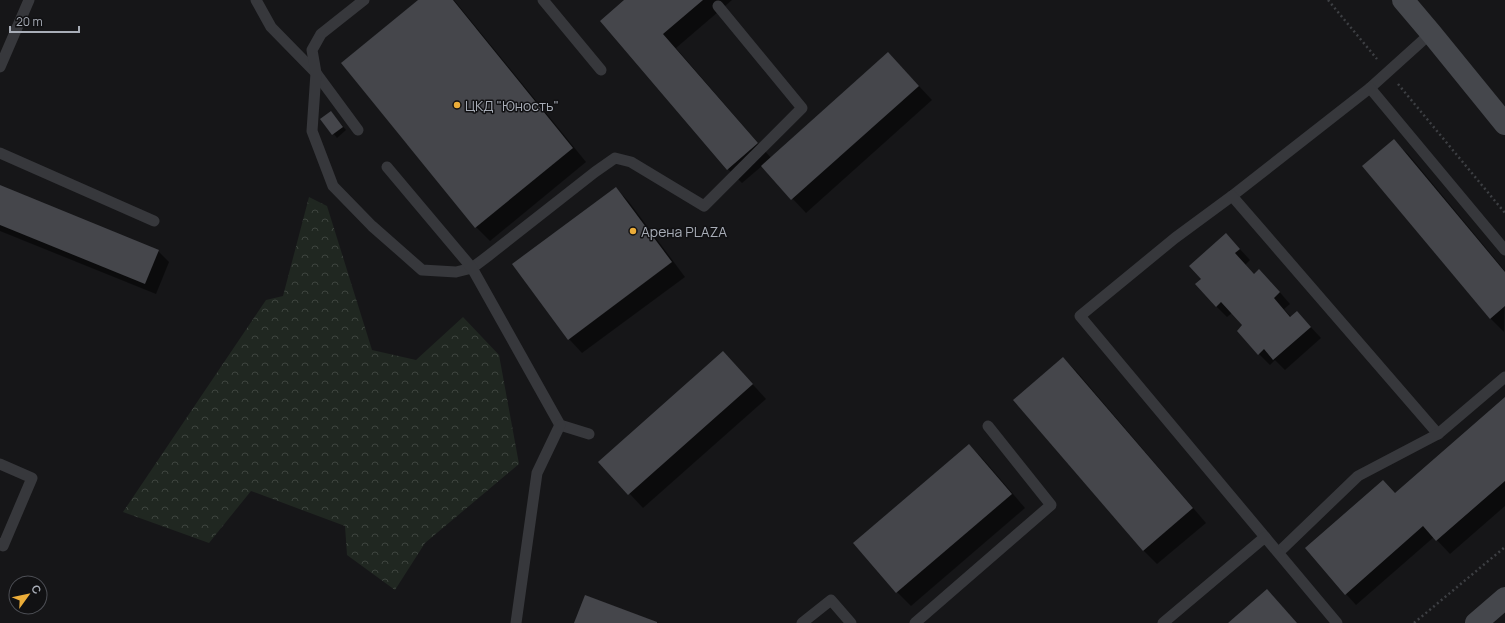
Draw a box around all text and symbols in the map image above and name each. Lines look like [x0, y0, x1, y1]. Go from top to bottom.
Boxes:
scale bar [10, 8, 79, 34]
text: 20 m [16, 13, 43, 30]
place label: ЦКД "Юность" [465, 96, 559, 115]
marker: ЦКД "Юность" [452, 100, 462, 110]
place label: Арена PLAZA [641, 222, 727, 241]
marker: Арена PLAZA [628, 226, 638, 236]
north arrow [8, 575, 48, 615]
text: С [28, 582, 45, 597]

